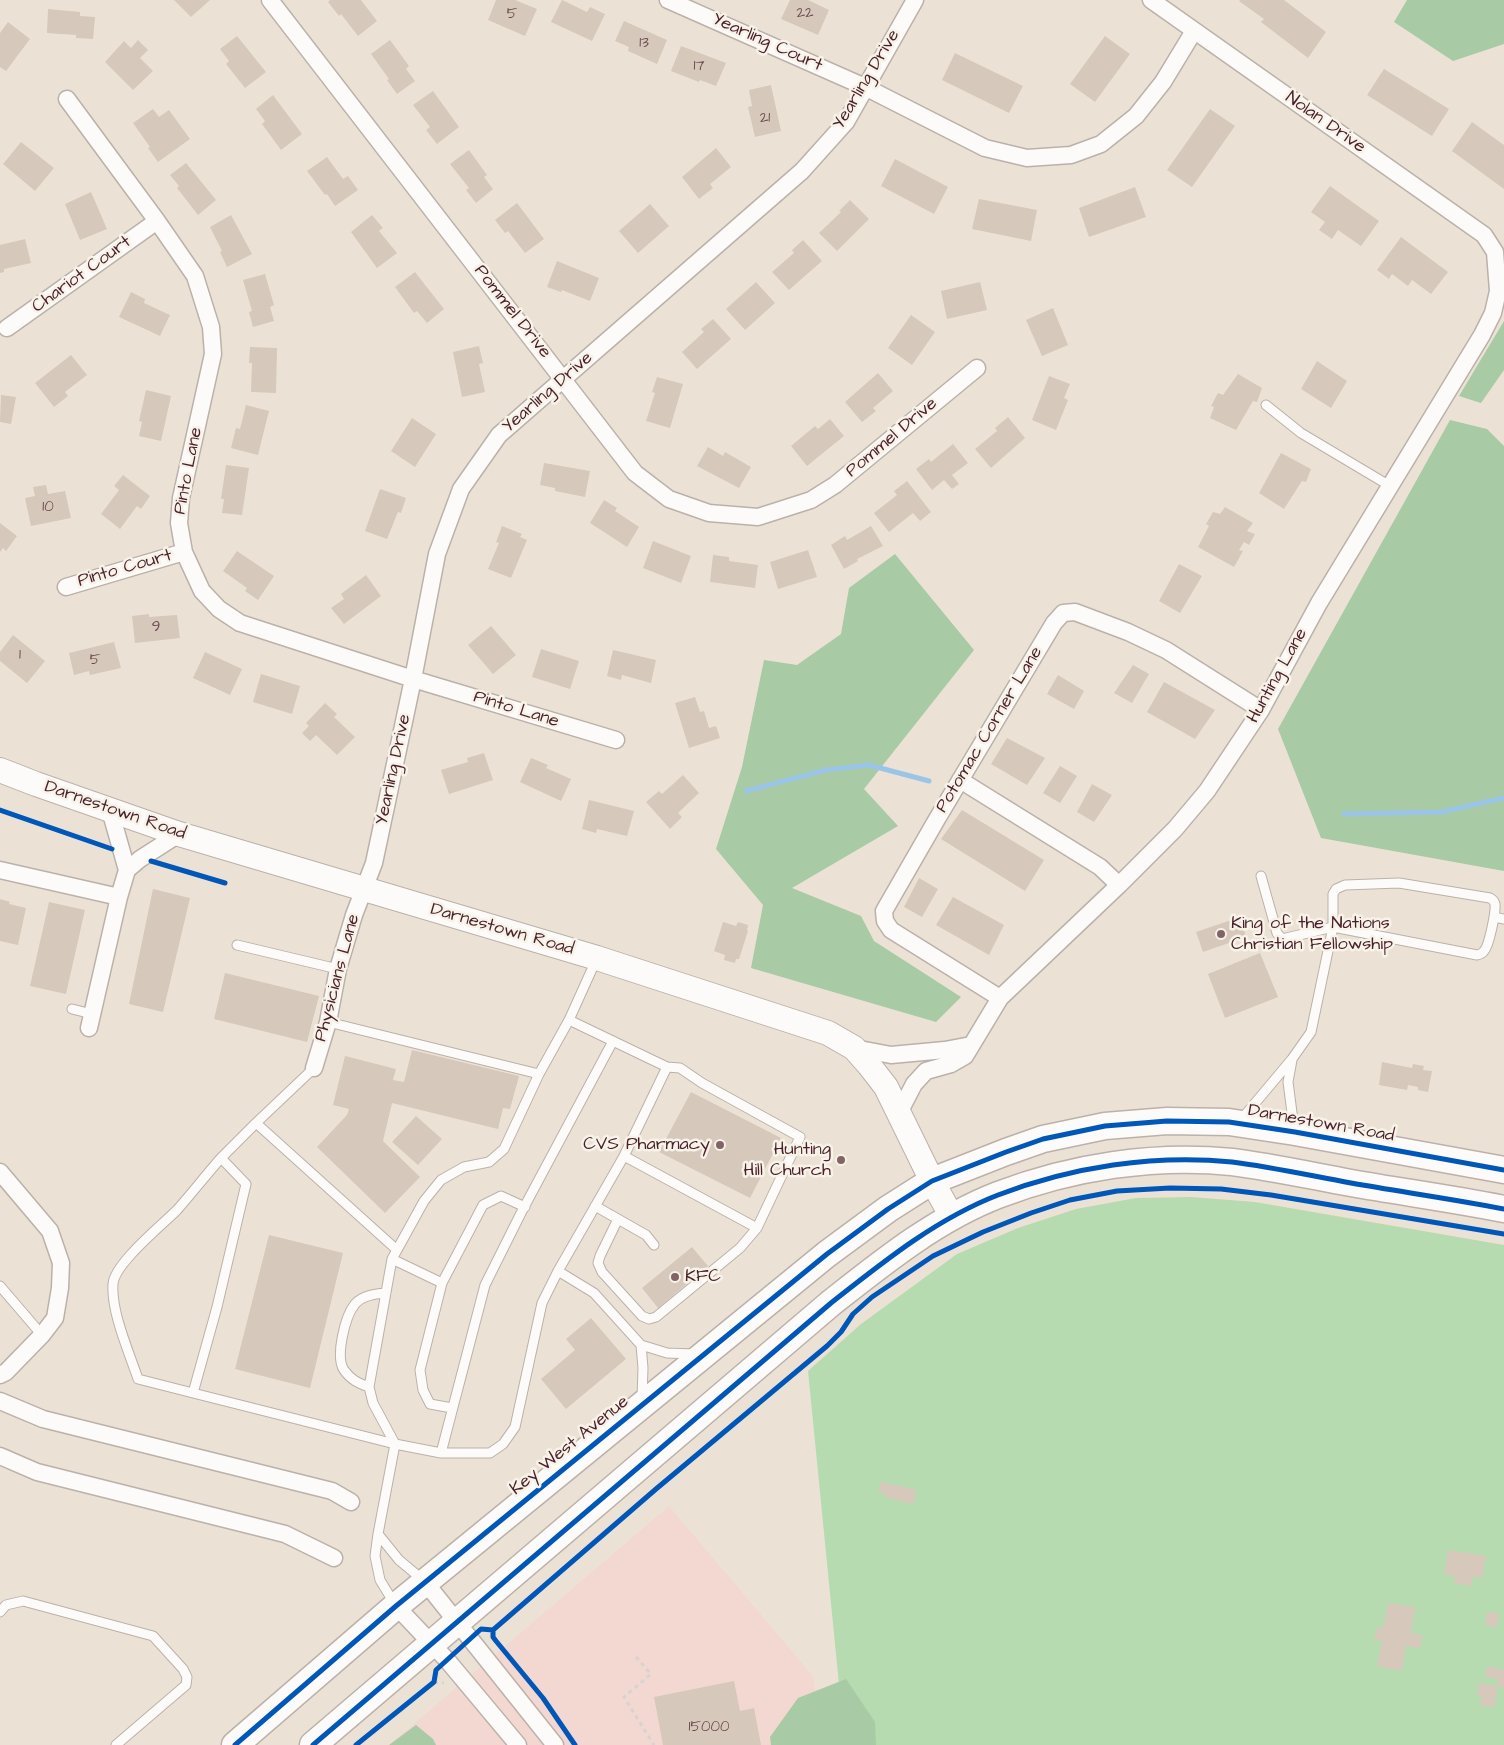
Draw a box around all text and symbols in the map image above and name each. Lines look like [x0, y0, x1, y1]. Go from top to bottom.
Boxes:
house number: 22 [796, 5, 814, 23]
house number: 5 [507, 6, 517, 24]
street label: Yearling Court [708, 9, 826, 77]
street label: Yearling Drive [829, 26, 905, 134]
house number: 13 [639, 35, 649, 53]
house number: 17 [693, 58, 705, 76]
street label: Nolan Drive [1281, 87, 1369, 159]
house number: 21 [760, 110, 770, 128]
street label: Chariot Court [28, 232, 136, 318]
street label: Pommel Drive [469, 261, 555, 363]
street label: Yearling Drive [498, 348, 598, 438]
street label: Pommel Drive [842, 393, 942, 483]
street label: Pinto Lane [170, 426, 208, 516]
house number: 10 [42, 499, 54, 517]
street label: Pinto Court [75, 545, 175, 593]
house number: 9 [152, 619, 160, 637]
street label: Hunting Lane [1243, 625, 1313, 727]
street label: Potomac Corner Lane [932, 643, 1048, 817]
house number: 1 [19, 647, 21, 665]
house number: 5 [90, 652, 100, 670]
street label: Pinto Lane [471, 687, 561, 733]
street label: Yearling Drive [372, 713, 416, 827]
street label: Darnestown Road [41, 777, 189, 845]
street label: Darnestown Road [428, 899, 576, 961]
street label: Physicians Lane [311, 912, 365, 1044]
place label: King of the Nations Christian Fellowship [1231, 913, 1393, 956]
marker: King of the Nations Christian Fellowship [1215, 928, 1227, 940]
street label: Darnestown Road [1246, 1101, 1396, 1147]
place label: CVS Pharmacy [583, 1134, 710, 1156]
marker: CVS Pharmacy [714, 1139, 726, 1151]
place label: Hunting Hill Church [743, 1139, 831, 1182]
marker: Hunting Hill Church [835, 1154, 847, 1166]
place label: KFC [685, 1266, 721, 1288]
marker: KFC [669, 1271, 681, 1283]
street label: Key West Avenue [506, 1392, 634, 1500]
house number: 15000 [689, 1719, 729, 1737]

